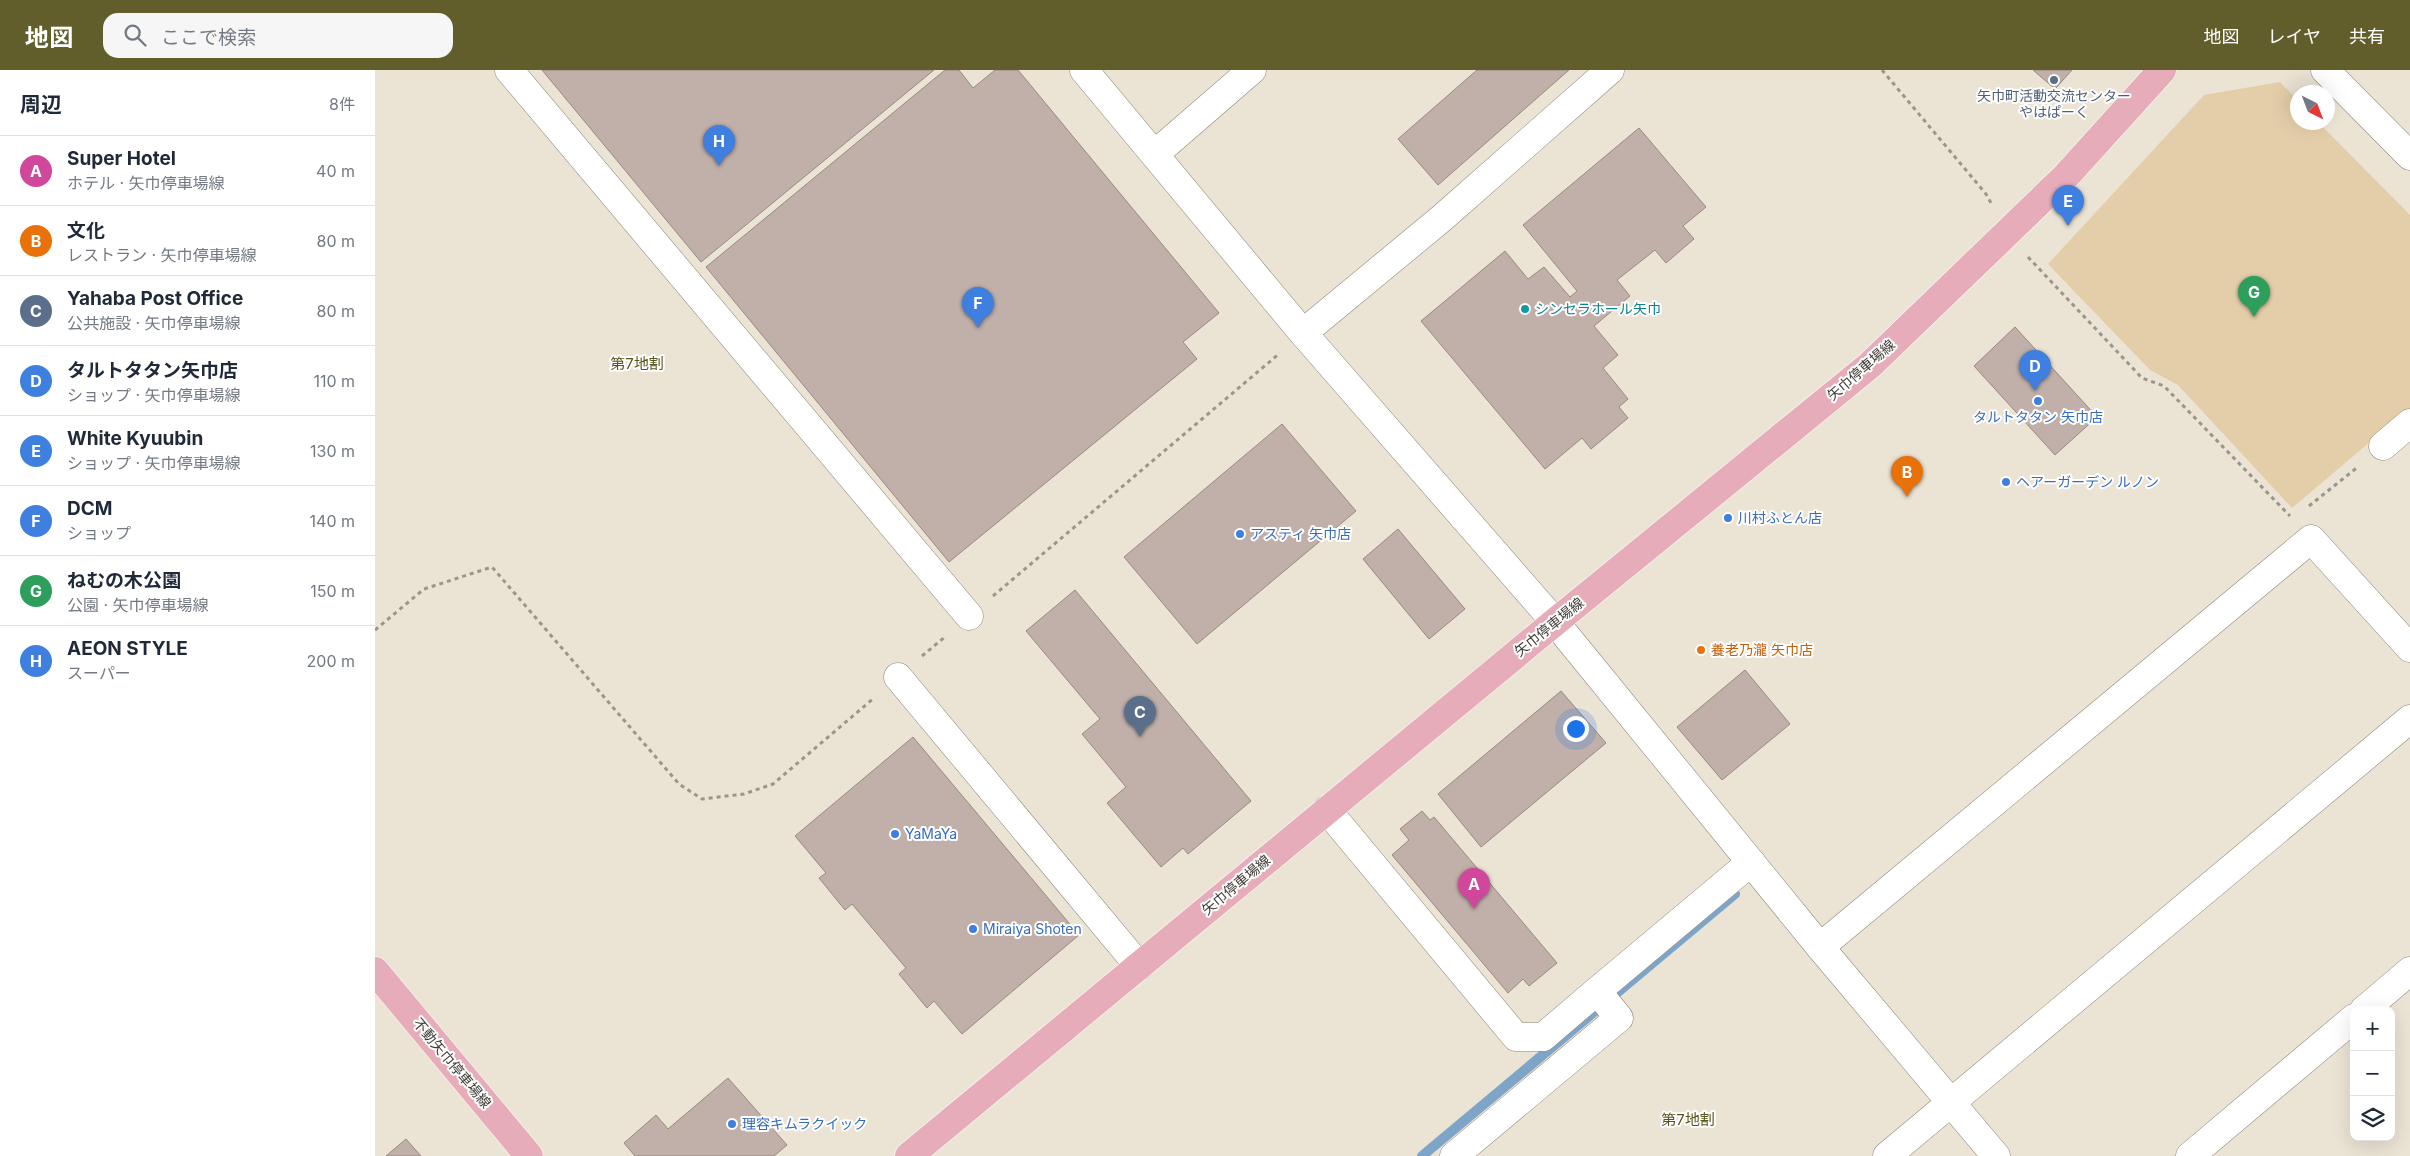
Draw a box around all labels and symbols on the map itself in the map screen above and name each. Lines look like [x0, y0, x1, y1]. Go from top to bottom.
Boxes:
marker: 矢巾町活動交流センター やはぱーく [2048, 74, 2060, 86]
north arrow [2290, 85, 2335, 130]
place label: 矢巾町活動交流センター やはぱーく [1977, 87, 2131, 120]
pin: H [703, 125, 735, 166]
pin: E [2052, 185, 2084, 226]
pin: G [2238, 276, 2270, 317]
pin: F [962, 287, 994, 328]
place label: シンセラホール矢巾 [1535, 300, 1661, 317]
marker: シンセラホール矢巾 [1519, 303, 1531, 315]
street label: 矢巾停車場線 [1823, 336, 1898, 404]
pin: D [2019, 350, 2051, 391]
district label: 第7地割 [610, 354, 664, 373]
marker: タルトタタン 矢巾店 [2032, 395, 2044, 407]
place label: タルトタタン 矢巾店 [1973, 408, 2103, 425]
pin: B [1891, 456, 1923, 497]
place label: ヘアーガーデン ルノン [2016, 473, 2159, 490]
marker: ヘアーガーデン ルノン [2000, 476, 2012, 488]
place label: 川村ふとん店 [1738, 509, 1822, 526]
marker: 川村ふとん店 [1722, 512, 1734, 524]
place label: アスティ 矢巾店 [1250, 525, 1351, 542]
marker: アスティ 矢巾店 [1234, 528, 1246, 540]
street label: 矢巾停車場線 [1511, 594, 1587, 660]
place label: 養老乃瀧 矢巾店 [1711, 641, 1813, 658]
marker: 養老乃瀧 矢巾店 [1695, 644, 1707, 656]
pin: C [1124, 696, 1156, 737]
your location [1563, 716, 1589, 742]
place label: YaMaYa [905, 825, 957, 842]
marker: YaMaYa [889, 828, 901, 840]
street label: 矢巾停車場線 [1198, 851, 1273, 918]
pin: A [1458, 868, 1490, 909]
place label: Miraiya Shoten [983, 920, 1082, 937]
marker: Miraiya Shoten [967, 923, 979, 935]
street label: 不動矢巾停車場線 [410, 1014, 495, 1111]
district label: 第7地割 [1661, 1110, 1715, 1129]
place label: 理容キムラクイック [742, 1115, 867, 1132]
marker: 理容キムラクイック [726, 1118, 738, 1130]

